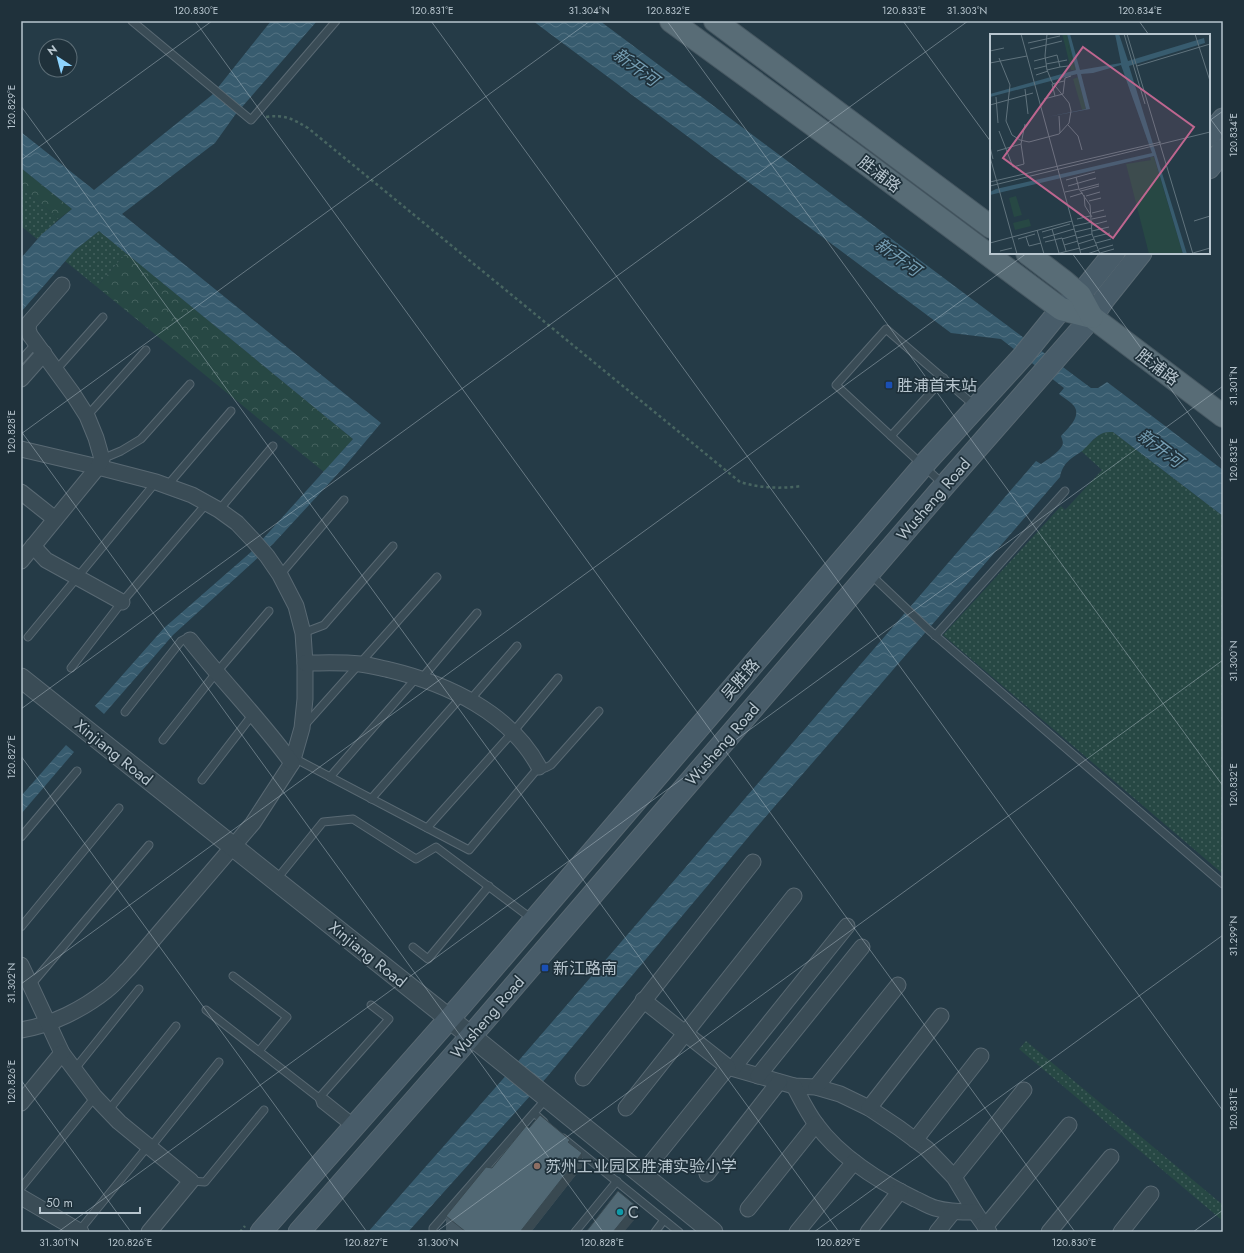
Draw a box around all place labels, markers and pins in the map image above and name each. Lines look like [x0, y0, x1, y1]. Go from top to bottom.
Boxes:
place label: 胜浦首末站 [897, 374, 977, 397]
marker: 胜浦首末站 [884, 380, 894, 390]
place label: 新江路南 [553, 957, 617, 980]
marker: 新江路南 [540, 963, 550, 973]
place label: 苏州工业园区胜浦实验小学 [545, 1155, 737, 1178]
marker: 苏州工业园区胜浦实验小学 [532, 1161, 542, 1171]
place label: C [628, 1201, 639, 1224]
marker: C [615, 1207, 625, 1217]

